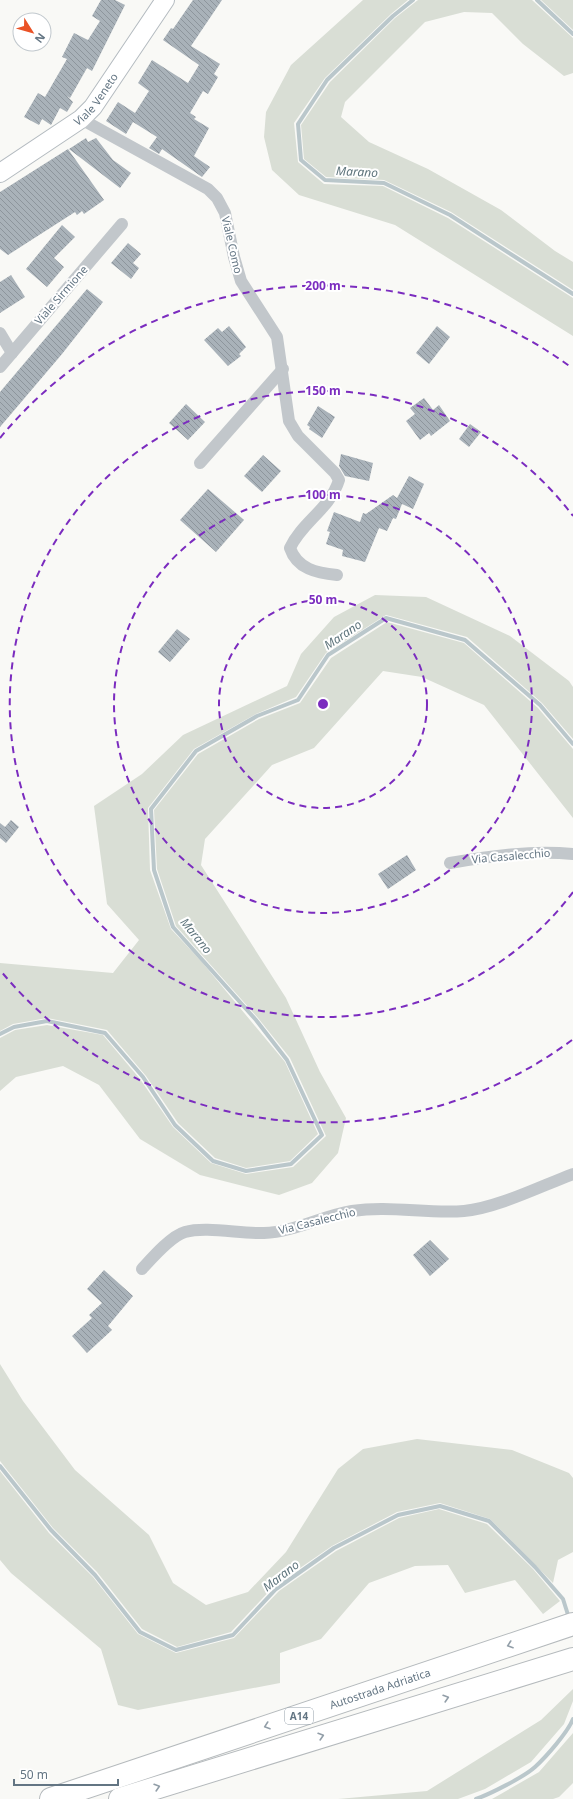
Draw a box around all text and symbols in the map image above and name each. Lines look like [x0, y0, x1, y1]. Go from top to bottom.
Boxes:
north arrow [12, 12, 52, 52]
text: N [32, 30, 49, 46]
street label: Viale Veneto [71, 69, 121, 129]
water label: Marano [336, 162, 379, 181]
street label: Viale Como [219, 215, 246, 275]
street label: Viale Sirmione [31, 262, 90, 327]
text: 200 m [305, 277, 341, 294]
text: 150 m [305, 382, 341, 399]
text: 100 m [305, 486, 341, 503]
text: 50 m [309, 591, 337, 608]
water label: Marano [321, 616, 365, 653]
centre of rings [316, 697, 330, 711]
street label: Via Casalecchio [471, 845, 551, 866]
water label: Marano [177, 914, 216, 958]
street label: Via Casalecchio [277, 1204, 357, 1237]
water label: Marano [259, 1556, 303, 1595]
one-way arrow [507, 1640, 514, 1648]
street label: Autostrada Adriatica [327, 1664, 432, 1712]
one-way arrow [442, 1694, 449, 1703]
road number: A14 [285, 1708, 313, 1724]
one-way arrow [264, 1721, 271, 1730]
one-way arrow [318, 1733, 325, 1741]
scale bar [14, 1761, 118, 1787]
text: 50 m [20, 1766, 48, 1783]
one-way arrow [153, 1784, 160, 1792]

